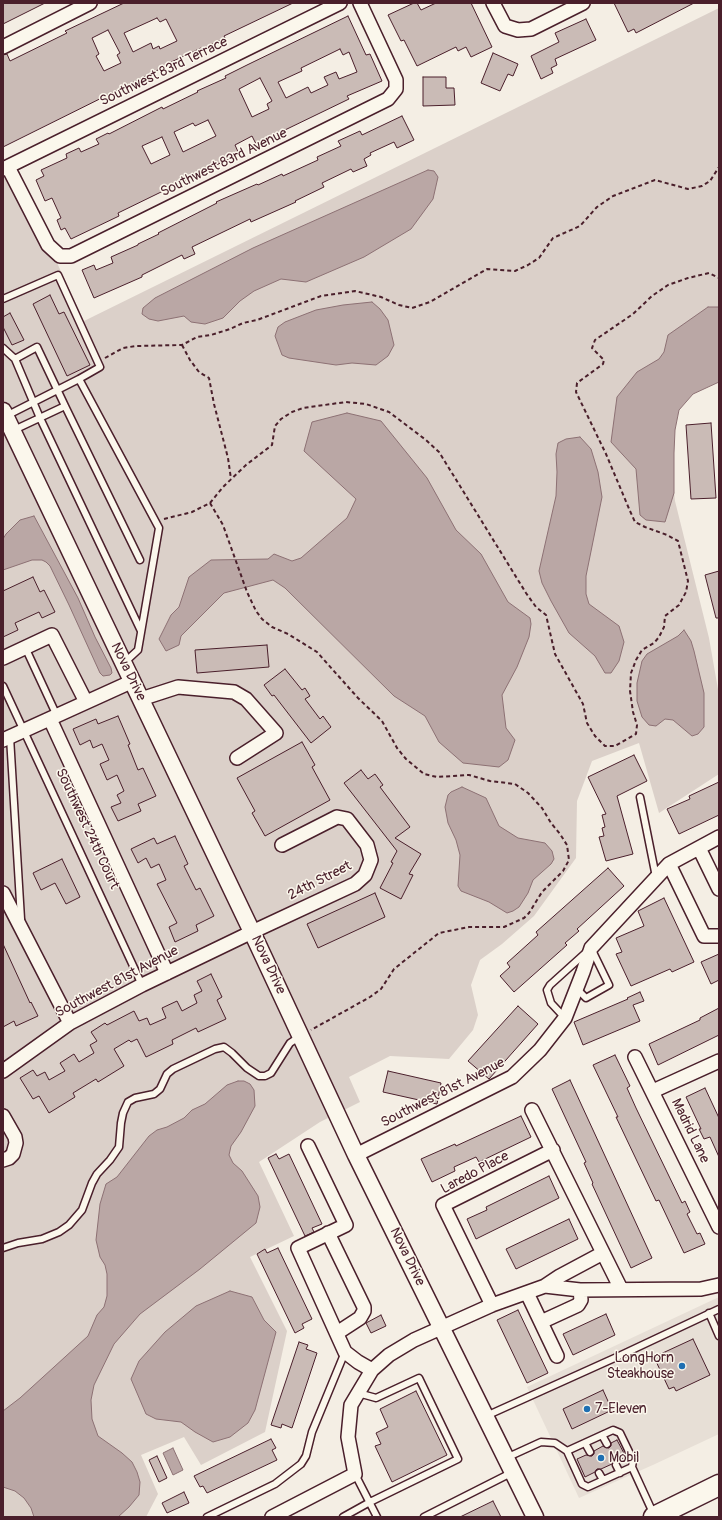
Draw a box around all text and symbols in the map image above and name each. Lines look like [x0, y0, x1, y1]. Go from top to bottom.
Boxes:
street label: Southwest 83rd Terrace [97, 34, 231, 110]
street label: Southwest 83rd Avenue [158, 125, 290, 201]
street label: Nova Drive [107, 640, 149, 704]
street label: Southwest 24th Court [52, 766, 122, 892]
street label: 24th Street [285, 858, 355, 904]
street label: Nova Drive [247, 933, 289, 997]
street label: Southwest 81st Avenue [53, 942, 181, 1022]
street label: Southwest 81st Avenue [378, 1054, 508, 1132]
street label: Madrid Lane [667, 1096, 713, 1166]
street label: Laredo Place [438, 1148, 512, 1198]
street label: Nova Drive [386, 1225, 428, 1289]
place label: LongHorn Steakhouse [607, 1350, 674, 1382]
marker: LongHorn Steakhouse [677, 1361, 687, 1371]
place label: 7-Eleven [595, 1401, 647, 1417]
marker: 7-Eleven [582, 1404, 592, 1414]
place label: Mobil [609, 1450, 639, 1466]
marker: Mobil [596, 1453, 606, 1463]

